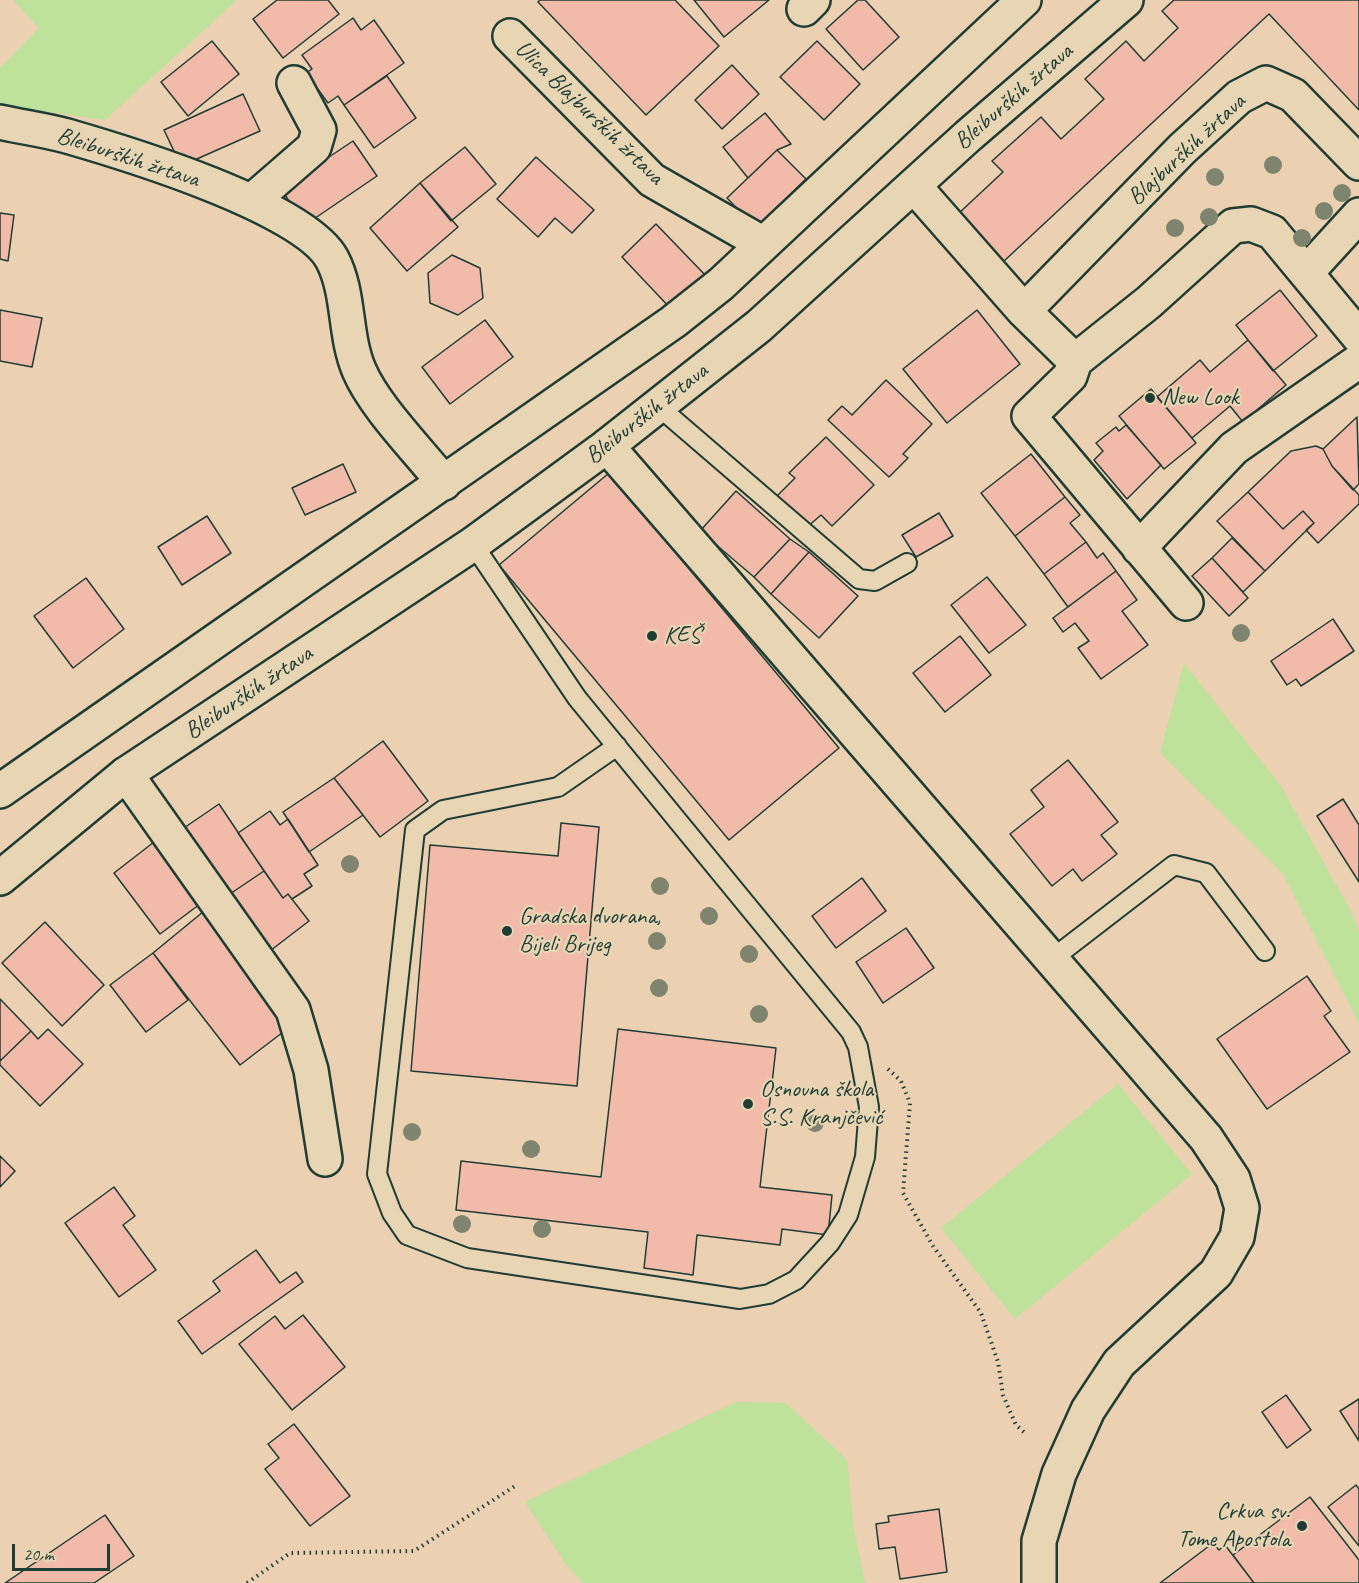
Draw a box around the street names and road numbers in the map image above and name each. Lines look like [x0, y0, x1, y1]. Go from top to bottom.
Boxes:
street label: Ulica Blajburških žrtava [509, 35, 669, 191]
street label: Bleiburških žrtava [949, 38, 1079, 156]
street label: Blajburških žrtava [1122, 88, 1252, 212]
street label: Bleiburških žrtava [53, 121, 203, 195]
street label: Bleiburških žrtava [580, 357, 714, 471]
street label: Bleiburških žrtava [180, 640, 318, 746]

